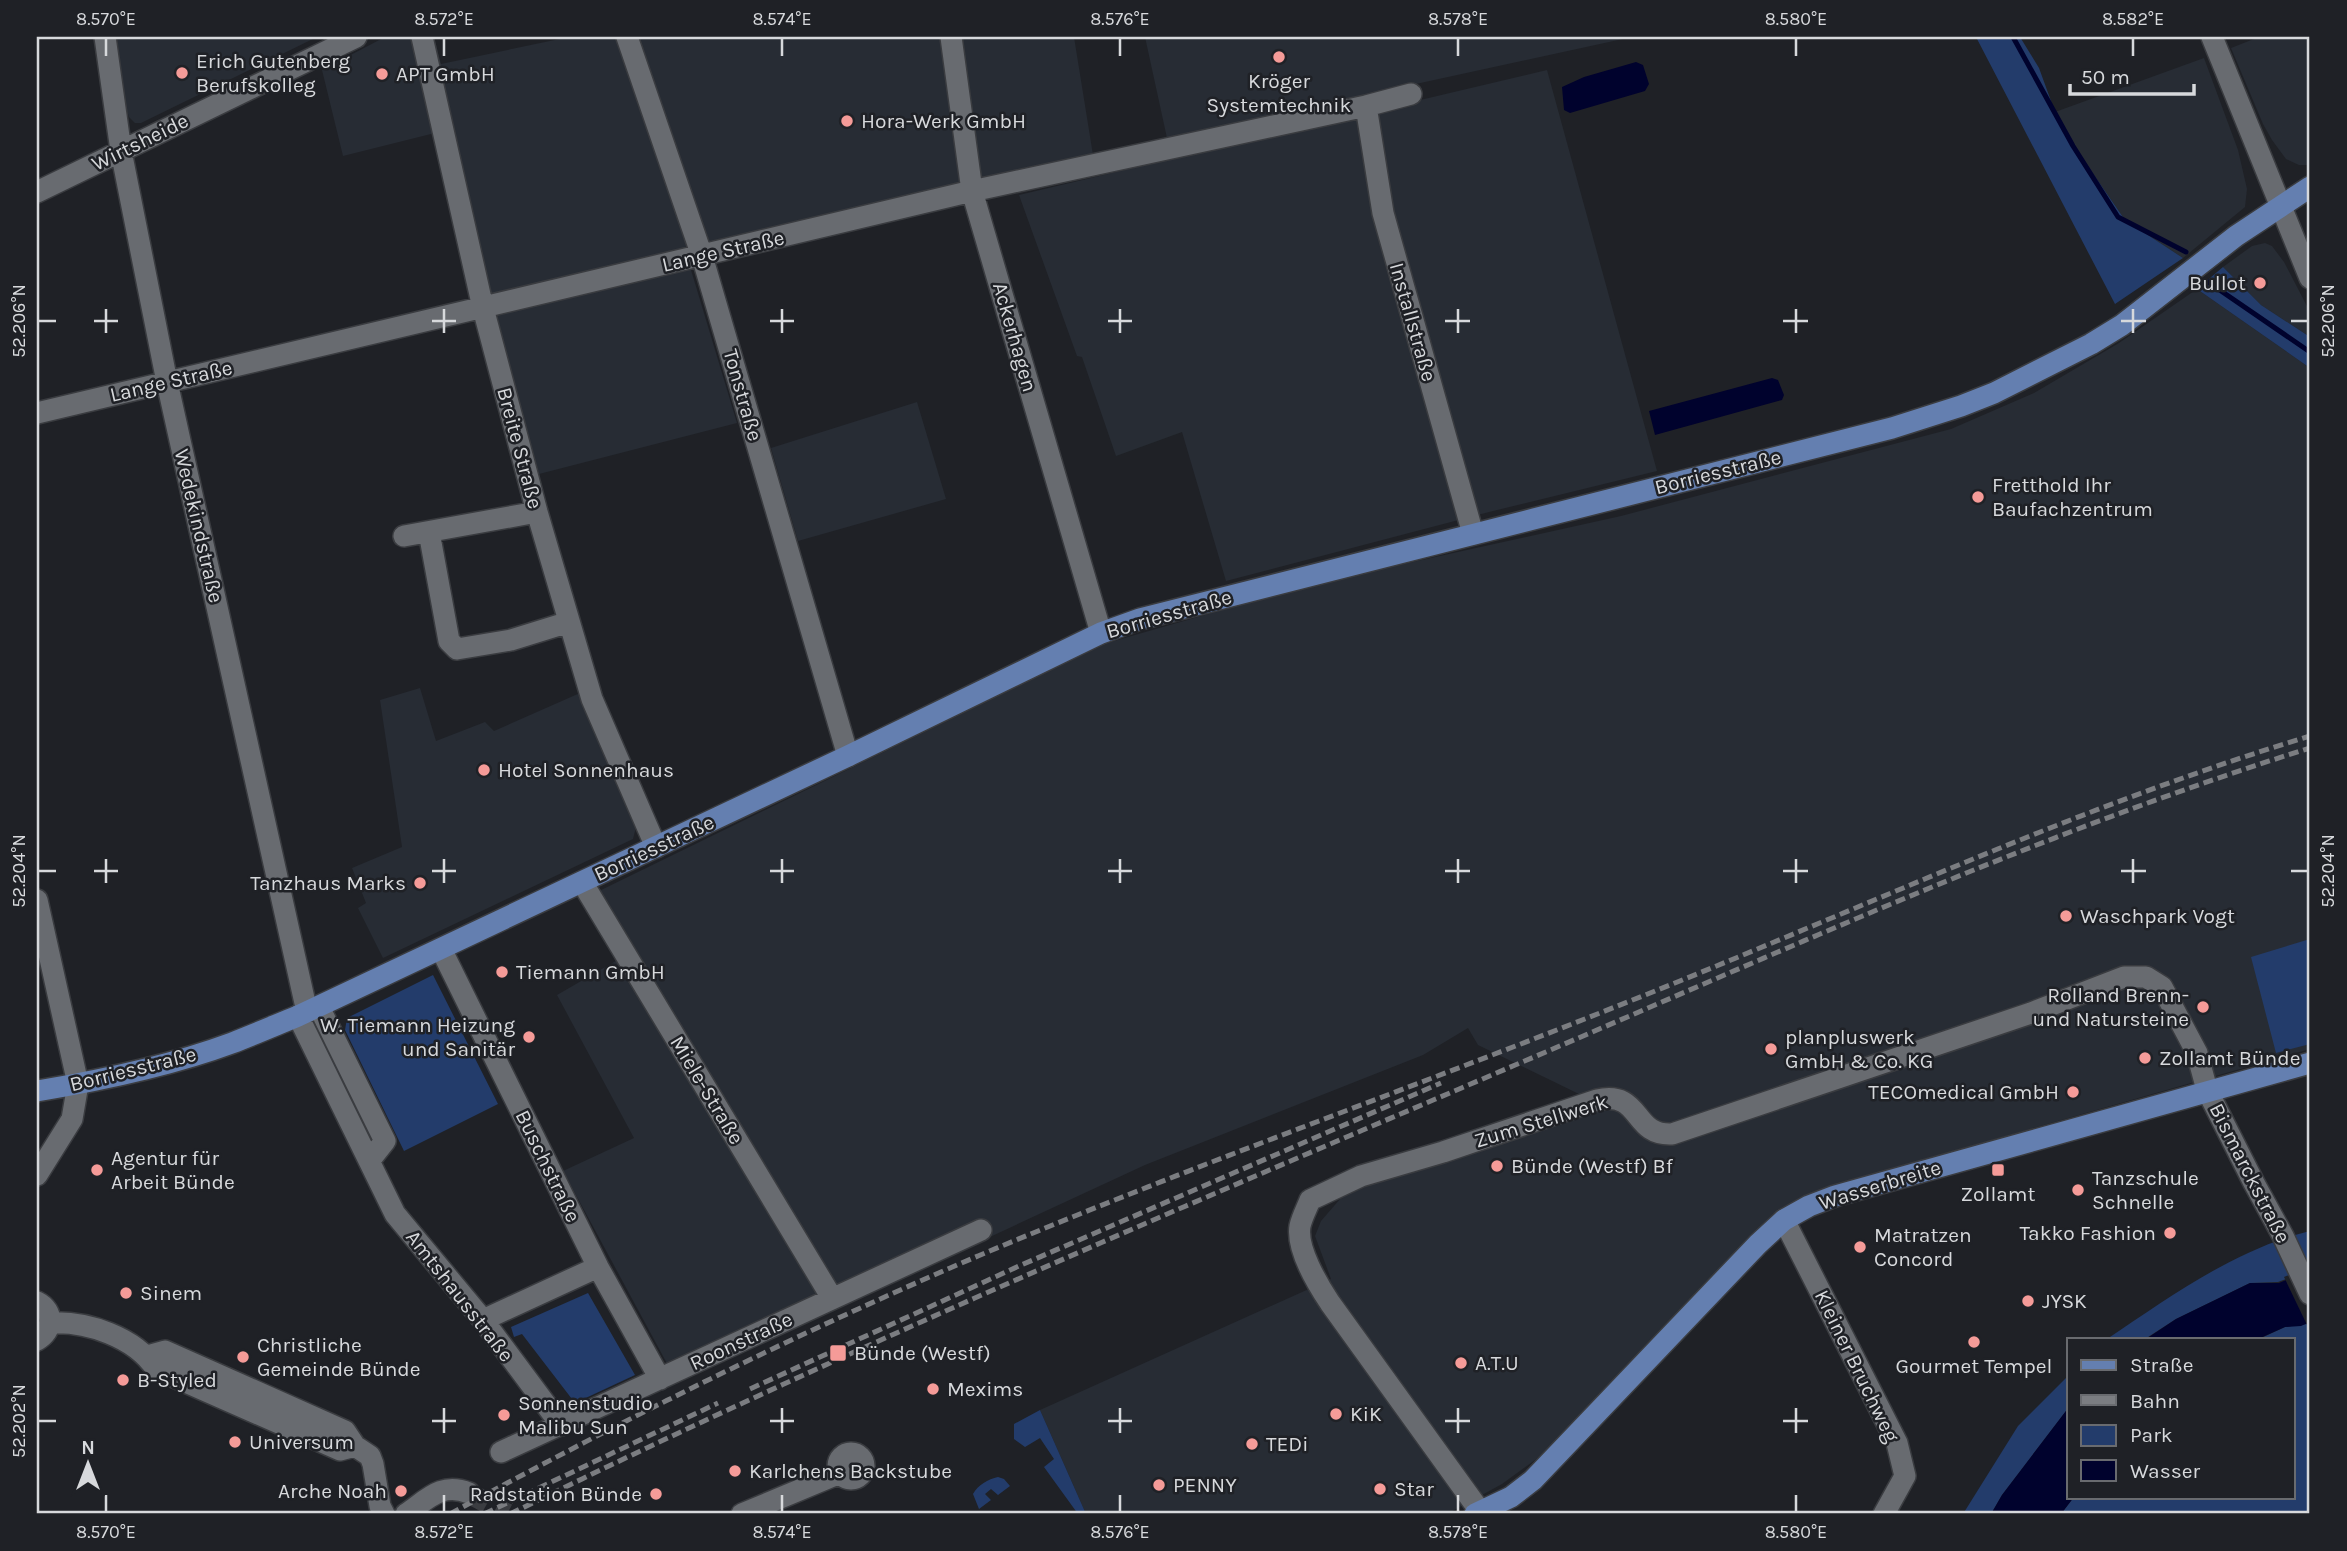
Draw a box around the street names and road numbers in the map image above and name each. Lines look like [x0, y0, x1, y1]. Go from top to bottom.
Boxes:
street label: Wirtsheide [88, 108, 192, 176]
street label: Lange Straße [659, 225, 787, 277]
street label: Installstraße [1385, 260, 1441, 384]
street label: Ackerhagen [988, 280, 1042, 394]
street label: Tonstraße [718, 346, 768, 444]
street label: Lange Straße [107, 355, 235, 407]
street label: Breite Straße [492, 385, 548, 511]
street label: Borriesstraße [1652, 445, 1784, 499]
street label: Wedekindstraße [170, 447, 228, 605]
street label: Borriesstraße [1103, 585, 1235, 643]
street label: Borriesstraße [590, 810, 718, 886]
street label: Miele-Straße [665, 1031, 749, 1149]
street label: Borriesstraße [67, 1042, 199, 1096]
street label: Zum Stellwerk [1471, 1089, 1611, 1153]
street label: Bismarckstraße [2204, 1099, 2296, 1247]
street label: Buschstraße [510, 1106, 586, 1226]
street label: Wasserbreite [1816, 1155, 1944, 1215]
street label: Amtshausstraße [401, 1225, 519, 1367]
street label: Kleiner Bruchweg [1810, 1286, 1904, 1446]
street label: Roonstraße [686, 1307, 796, 1375]

